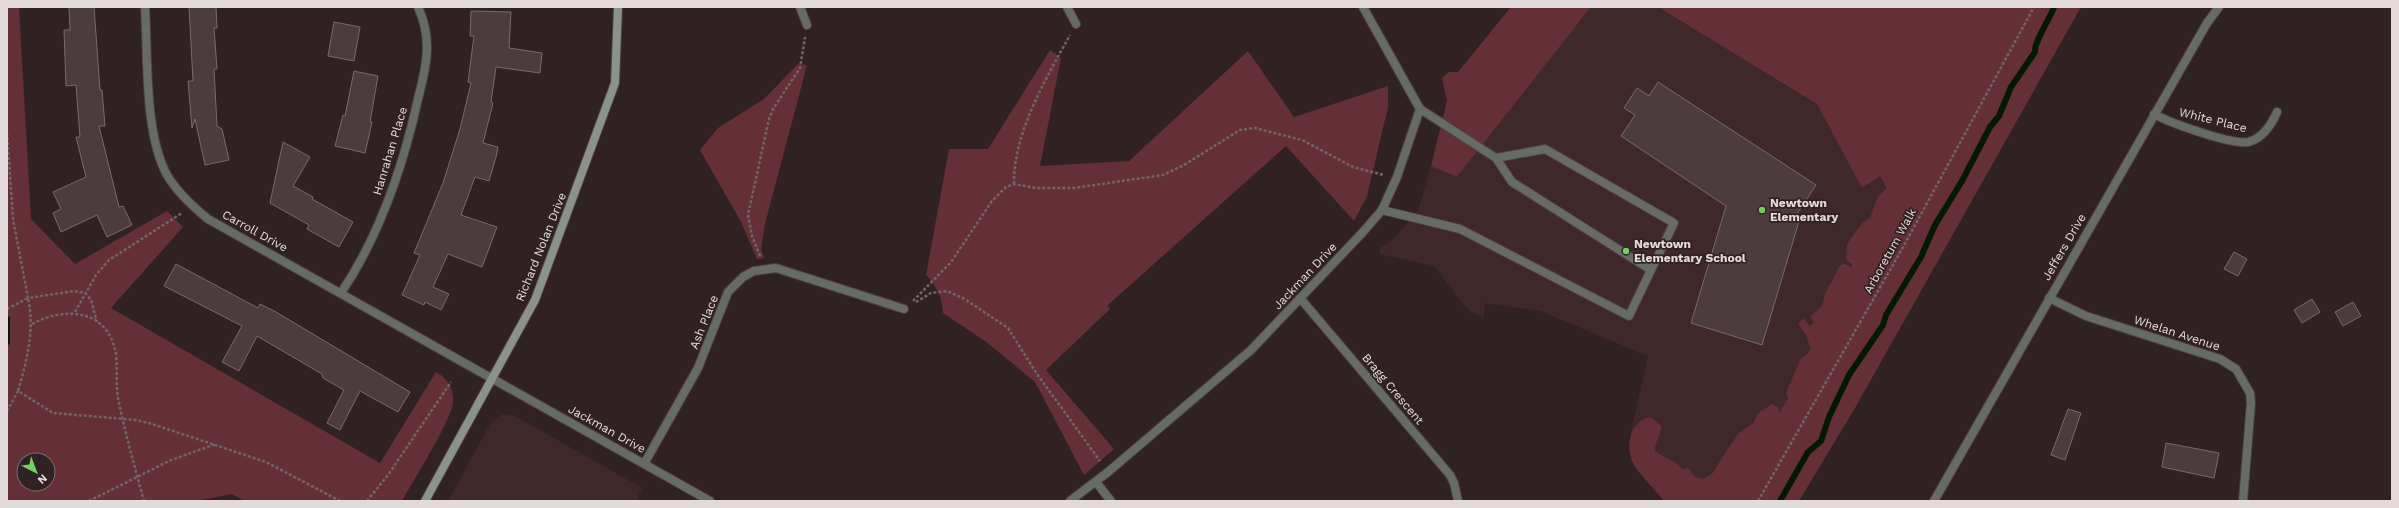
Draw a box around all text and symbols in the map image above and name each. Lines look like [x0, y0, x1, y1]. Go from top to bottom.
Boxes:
street label: Hanrahan Place [370, 105, 410, 197]
street label: White Place [2178, 105, 2249, 135]
street label: Richard Nolan Drive [513, 190, 569, 303]
place label: Newtown Elementary [1770, 196, 1839, 224]
marker: Newtown Elementary [1757, 205, 1767, 215]
street label: Arboretum Walk [1861, 206, 1919, 296]
street label: Carroll Drive [220, 207, 290, 255]
street label: Jeffers Drive [2039, 211, 2089, 283]
place label: Newtown Elementary School [1634, 237, 1746, 265]
street label: Jackman Drive [1270, 240, 1340, 312]
marker: Newtown Elementary School [1621, 246, 1631, 256]
street label: Ash Place [687, 293, 721, 351]
street label: Whelan Avenue [2132, 312, 2222, 354]
street label: Bragg Crescent [1359, 351, 1427, 427]
street label: Jackman Drive [566, 402, 648, 456]
north arrow [16, 452, 56, 492]
text: N [35, 472, 50, 487]

